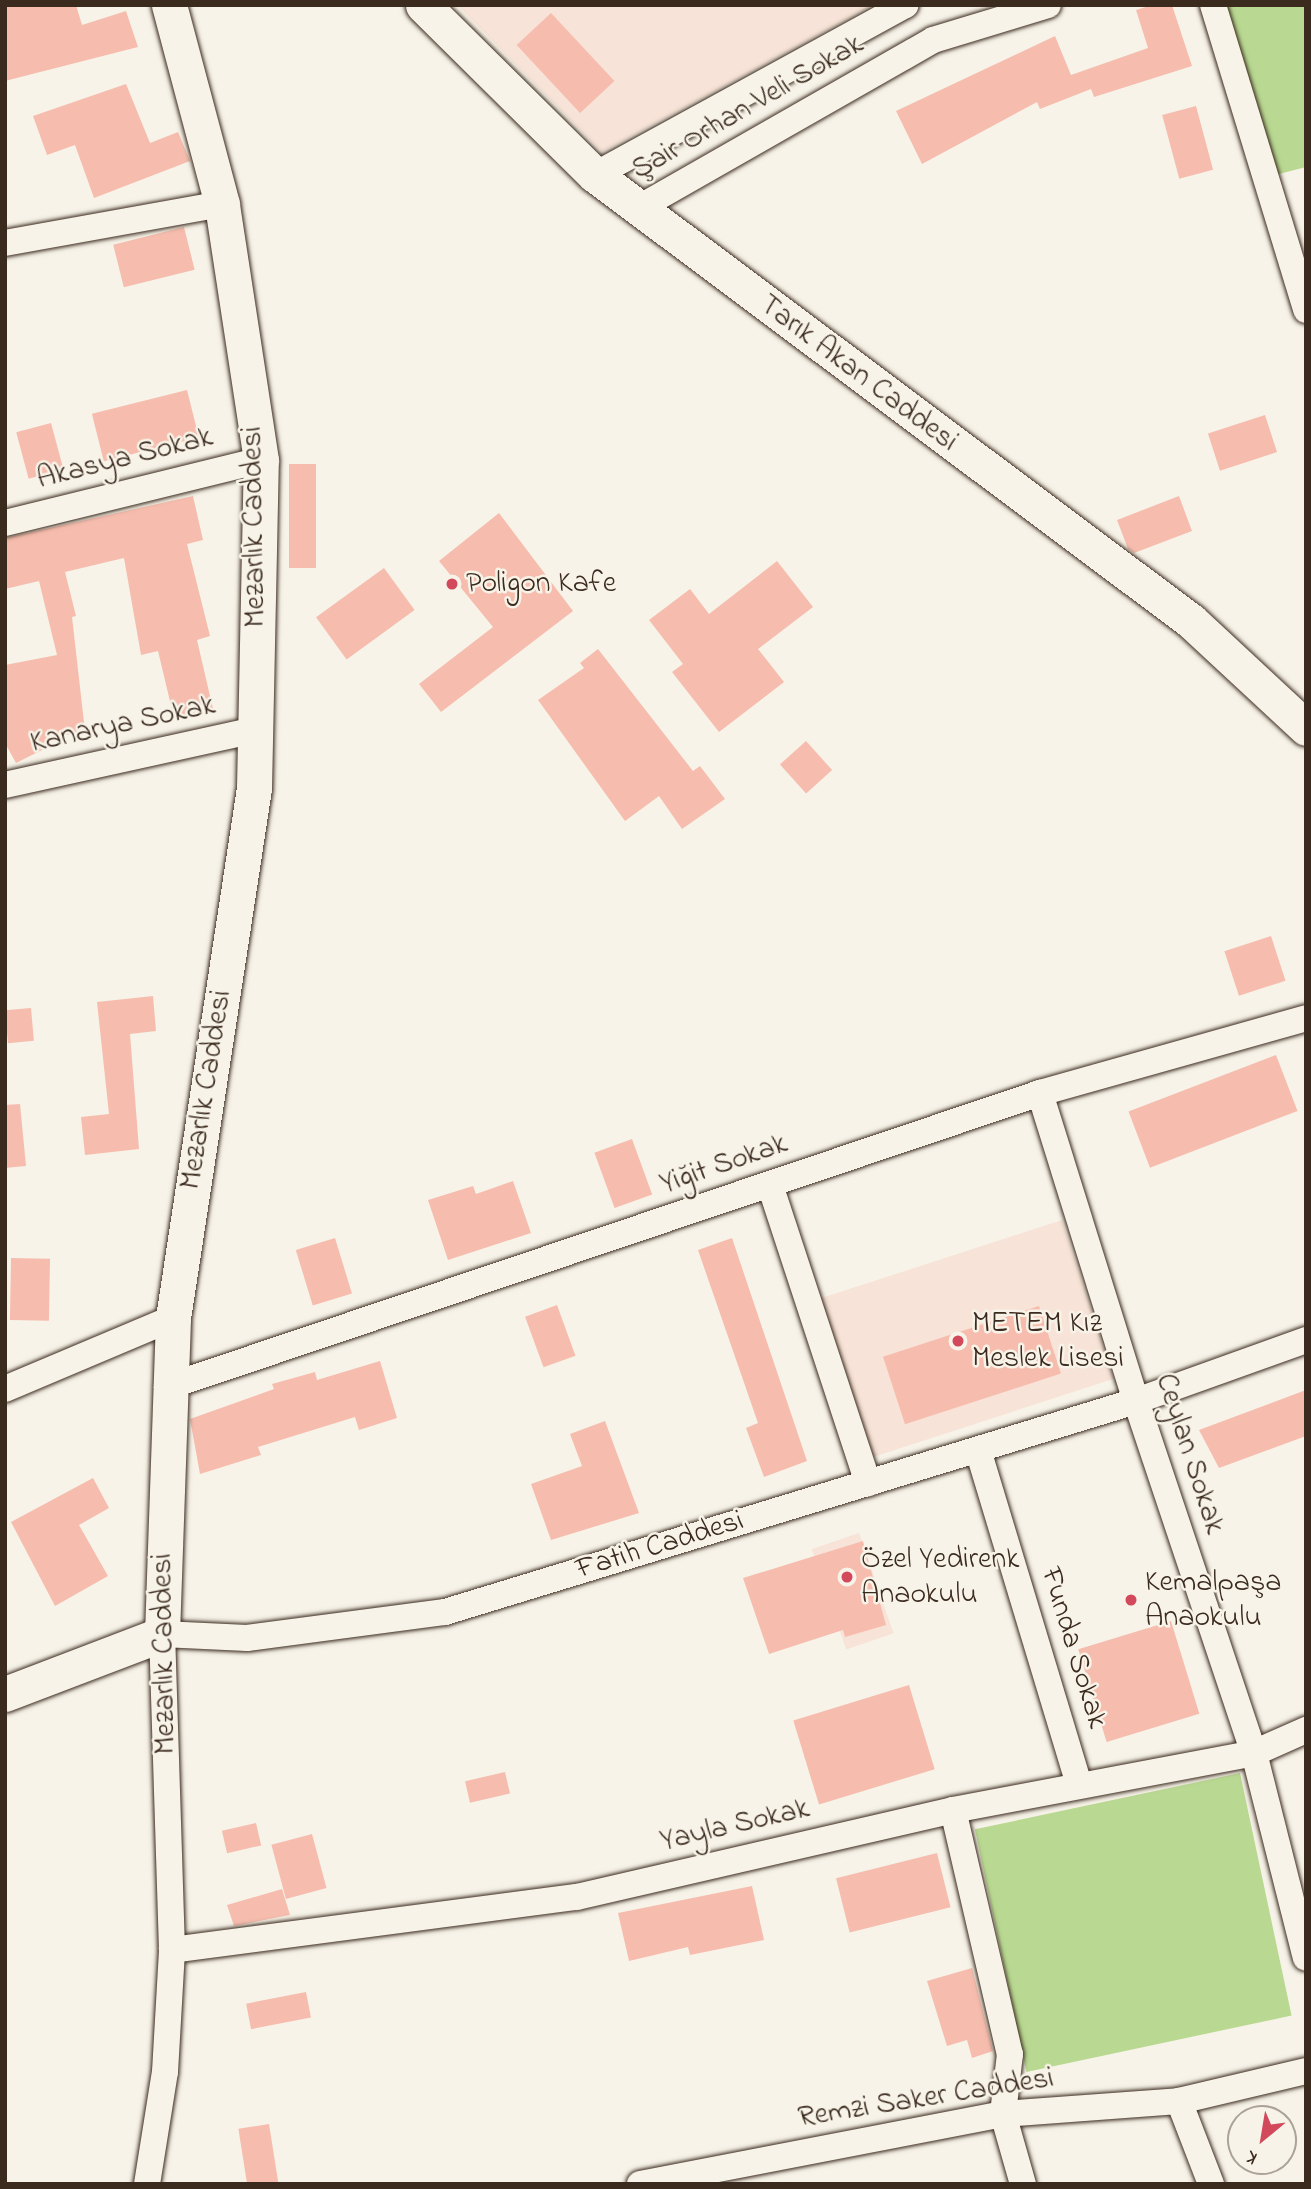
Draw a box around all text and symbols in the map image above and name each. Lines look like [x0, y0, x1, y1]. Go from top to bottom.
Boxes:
street label: Şair Orhan Veli Sokak [626, 27, 870, 189]
street label: Tarık Akan Caddesi [752, 288, 964, 460]
street label: Akasya Sokak [33, 420, 217, 498]
street label: Mezarlık Caddesi [235, 426, 275, 628]
place label: Poligon Kafe [466, 566, 616, 602]
marker: Poligon Kafe [444, 576, 460, 592]
street label: Kanarya Sokak [27, 688, 219, 762]
street label: Mezarlık Caddesi [173, 988, 241, 1192]
street label: Yiğit Sokak [656, 1126, 792, 1204]
place label: METEM Kız Meslek Lisesi [972, 1306, 1124, 1376]
marker: METEM Kız Meslek Lisesi [950, 1333, 966, 1349]
street label: Ceylan Sokak [1146, 1369, 1232, 1539]
street label: Fatih Caddesi [572, 1503, 748, 1589]
place label: Özel Yedirenk Anaokulu [861, 1542, 1019, 1612]
street label: Mezarlık Caddesi [145, 1553, 185, 1755]
street label: Funda Sokak [1031, 1563, 1115, 1733]
place label: Kemalpaşa Anaokulu [1145, 1565, 1281, 1636]
marker: Özel Yedirenk Anaokulu [839, 1569, 855, 1585]
marker: Kemalpaşa Anaokulu [1123, 1592, 1139, 1608]
street label: Yayla Sokak [657, 1791, 813, 1861]
street label: Remzi Saker Caddesi [796, 2061, 1056, 2137]
north arrow [1227, 2105, 1297, 2175]
text: K [1242, 2143, 1263, 2171]

